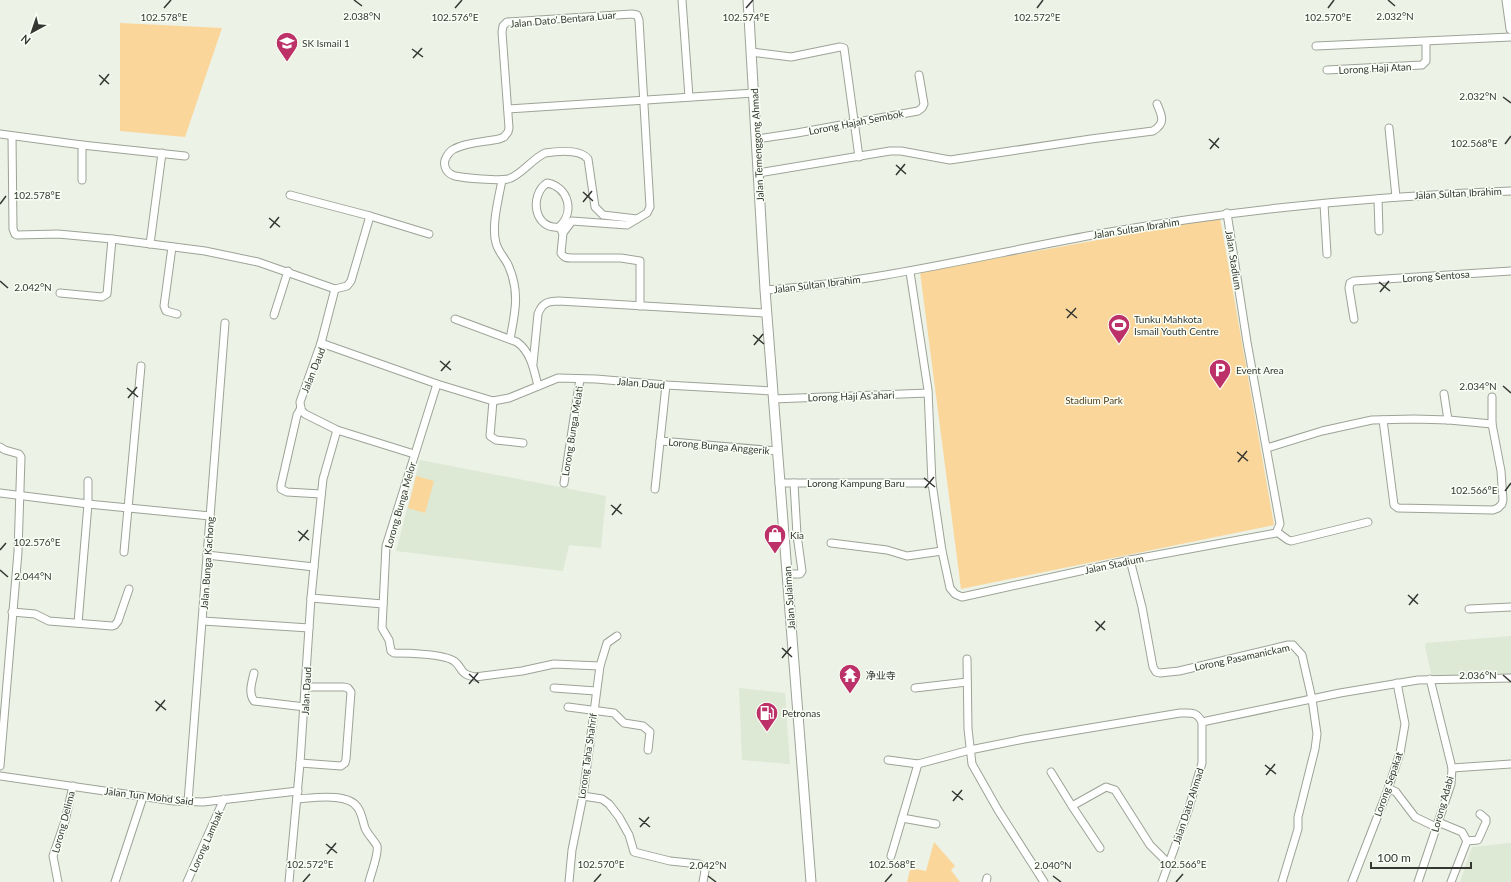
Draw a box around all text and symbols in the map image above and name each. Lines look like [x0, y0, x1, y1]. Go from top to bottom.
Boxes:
street label: Jalan Dato' Bentara Luar [510, 8, 617, 30]
text: 2.038°N [343, 10, 381, 22]
text: 2.032°N [1376, 10, 1414, 22]
text: 102.578°E [140, 11, 188, 23]
text: 102.576°E [431, 11, 479, 23]
text: 102.574°E [722, 11, 770, 23]
text: 102.572°E [1013, 11, 1061, 23]
text: 102.570°E [1304, 11, 1352, 23]
north arrow [12, 12, 52, 52]
school or university icon: SK Ismail 1 [274, 30, 300, 63]
text: N [18, 32, 33, 48]
place label: SK Ismail 1 [302, 37, 350, 49]
street label: Lorong Haji Atan [1338, 60, 1412, 76]
street label: Jalan Temenggong Ahmad [748, 88, 766, 202]
text: 2.032°N [1459, 90, 1497, 102]
street label: Lorong Hajah Sembok [808, 107, 905, 137]
text: 102.568°E [1450, 137, 1498, 149]
street label: Jalan Sultan Ibrahim [1414, 185, 1502, 201]
text: 102.578°E [13, 189, 61, 201]
street label: Jalan Sultan Ibrahim [1092, 215, 1180, 241]
street label: Jalan Stadium [1223, 229, 1245, 291]
street label: Lorong Sentosa [1402, 268, 1470, 284]
street label: Jalan Sultan Ibrahim [773, 273, 861, 295]
text: 2.042°N [14, 281, 52, 293]
sports icon: Tunku Mahkota Ismail Youth Centre [1106, 312, 1132, 345]
place label: Tunku Mahkota Ismail Youth Centre [1134, 313, 1219, 337]
street label: Jalan Daud [298, 345, 328, 395]
parking icon: Event Area [1207, 357, 1233, 390]
place label: Event Area [1236, 364, 1284, 376]
street label: Jalan Daud [617, 375, 665, 391]
text: 2.034°N [1459, 380, 1497, 392]
street label: Lorong Bunga Melati [559, 385, 585, 477]
street label: Lorong Haji As'ahari [807, 388, 895, 404]
park label: Stadium Park [1065, 394, 1124, 406]
street label: Lorong Bunga Anggerik [668, 436, 771, 456]
street label: Lorong Bunga Melor [382, 460, 418, 550]
street label: Lorong Kampung Baru [807, 477, 905, 489]
text: 102.566°E [1450, 484, 1498, 496]
street label: Jalan Bunga Kachong [198, 516, 216, 610]
shop icon: Kia [762, 522, 788, 555]
place label: Kia [790, 529, 804, 541]
text: 102.576°E [13, 536, 61, 548]
street label: Jalan Stadium [1083, 552, 1145, 576]
street label: Jalan Sulaiman [781, 566, 797, 630]
text: 2.044°N [14, 570, 52, 582]
street label: Lorong Pasamanickam [1193, 641, 1291, 673]
temple icon: 净业寺 [837, 662, 863, 695]
street label: Jalan Daud [299, 667, 313, 715]
place label: 净业寺 [866, 669, 896, 681]
text: 2.036°N [1459, 669, 1497, 681]
fuel station icon: Petronas [754, 700, 780, 733]
place label: Petronas [782, 707, 821, 719]
street label: Lorong Taha Shahrif [575, 712, 599, 800]
street label: Lorong Sepakat [1371, 750, 1405, 818]
street label: Jalan Dato Ahmad [1170, 766, 1206, 846]
street label: Lorong Adabi [1428, 775, 1456, 833]
street label: Jalan Tun Mohd Said [104, 785, 194, 807]
street label: Lorong Delima [49, 790, 77, 854]
street label: Lorong Lambak [187, 807, 225, 874]
scale bar [1371, 844, 1471, 870]
text: 100 m [1377, 850, 1411, 865]
text: 102.572°E [286, 858, 334, 870]
text: 102.570°E [577, 858, 625, 870]
text: 102.568°E [868, 858, 916, 870]
text: 102.566°E [1159, 858, 1207, 870]
text: 2.042°N [689, 859, 727, 871]
text: 2.040°N [1034, 859, 1072, 871]

